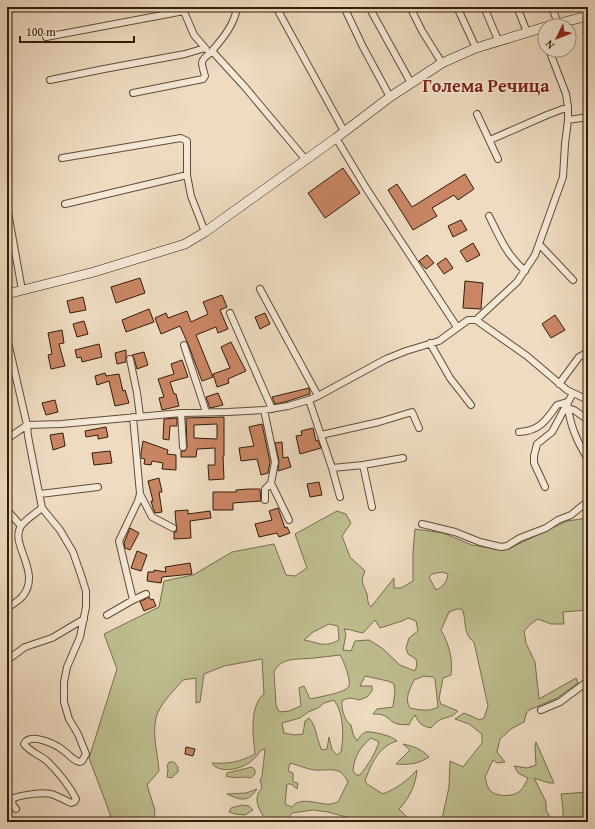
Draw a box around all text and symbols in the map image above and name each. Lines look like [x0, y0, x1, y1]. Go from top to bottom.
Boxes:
scale bar [20, 18, 134, 44]
north arrow [537, 18, 577, 58]
text: 100 m [26, 23, 56, 40]
text: N [541, 36, 558, 53]
district label: Голема Речица [423, 72, 550, 99]

